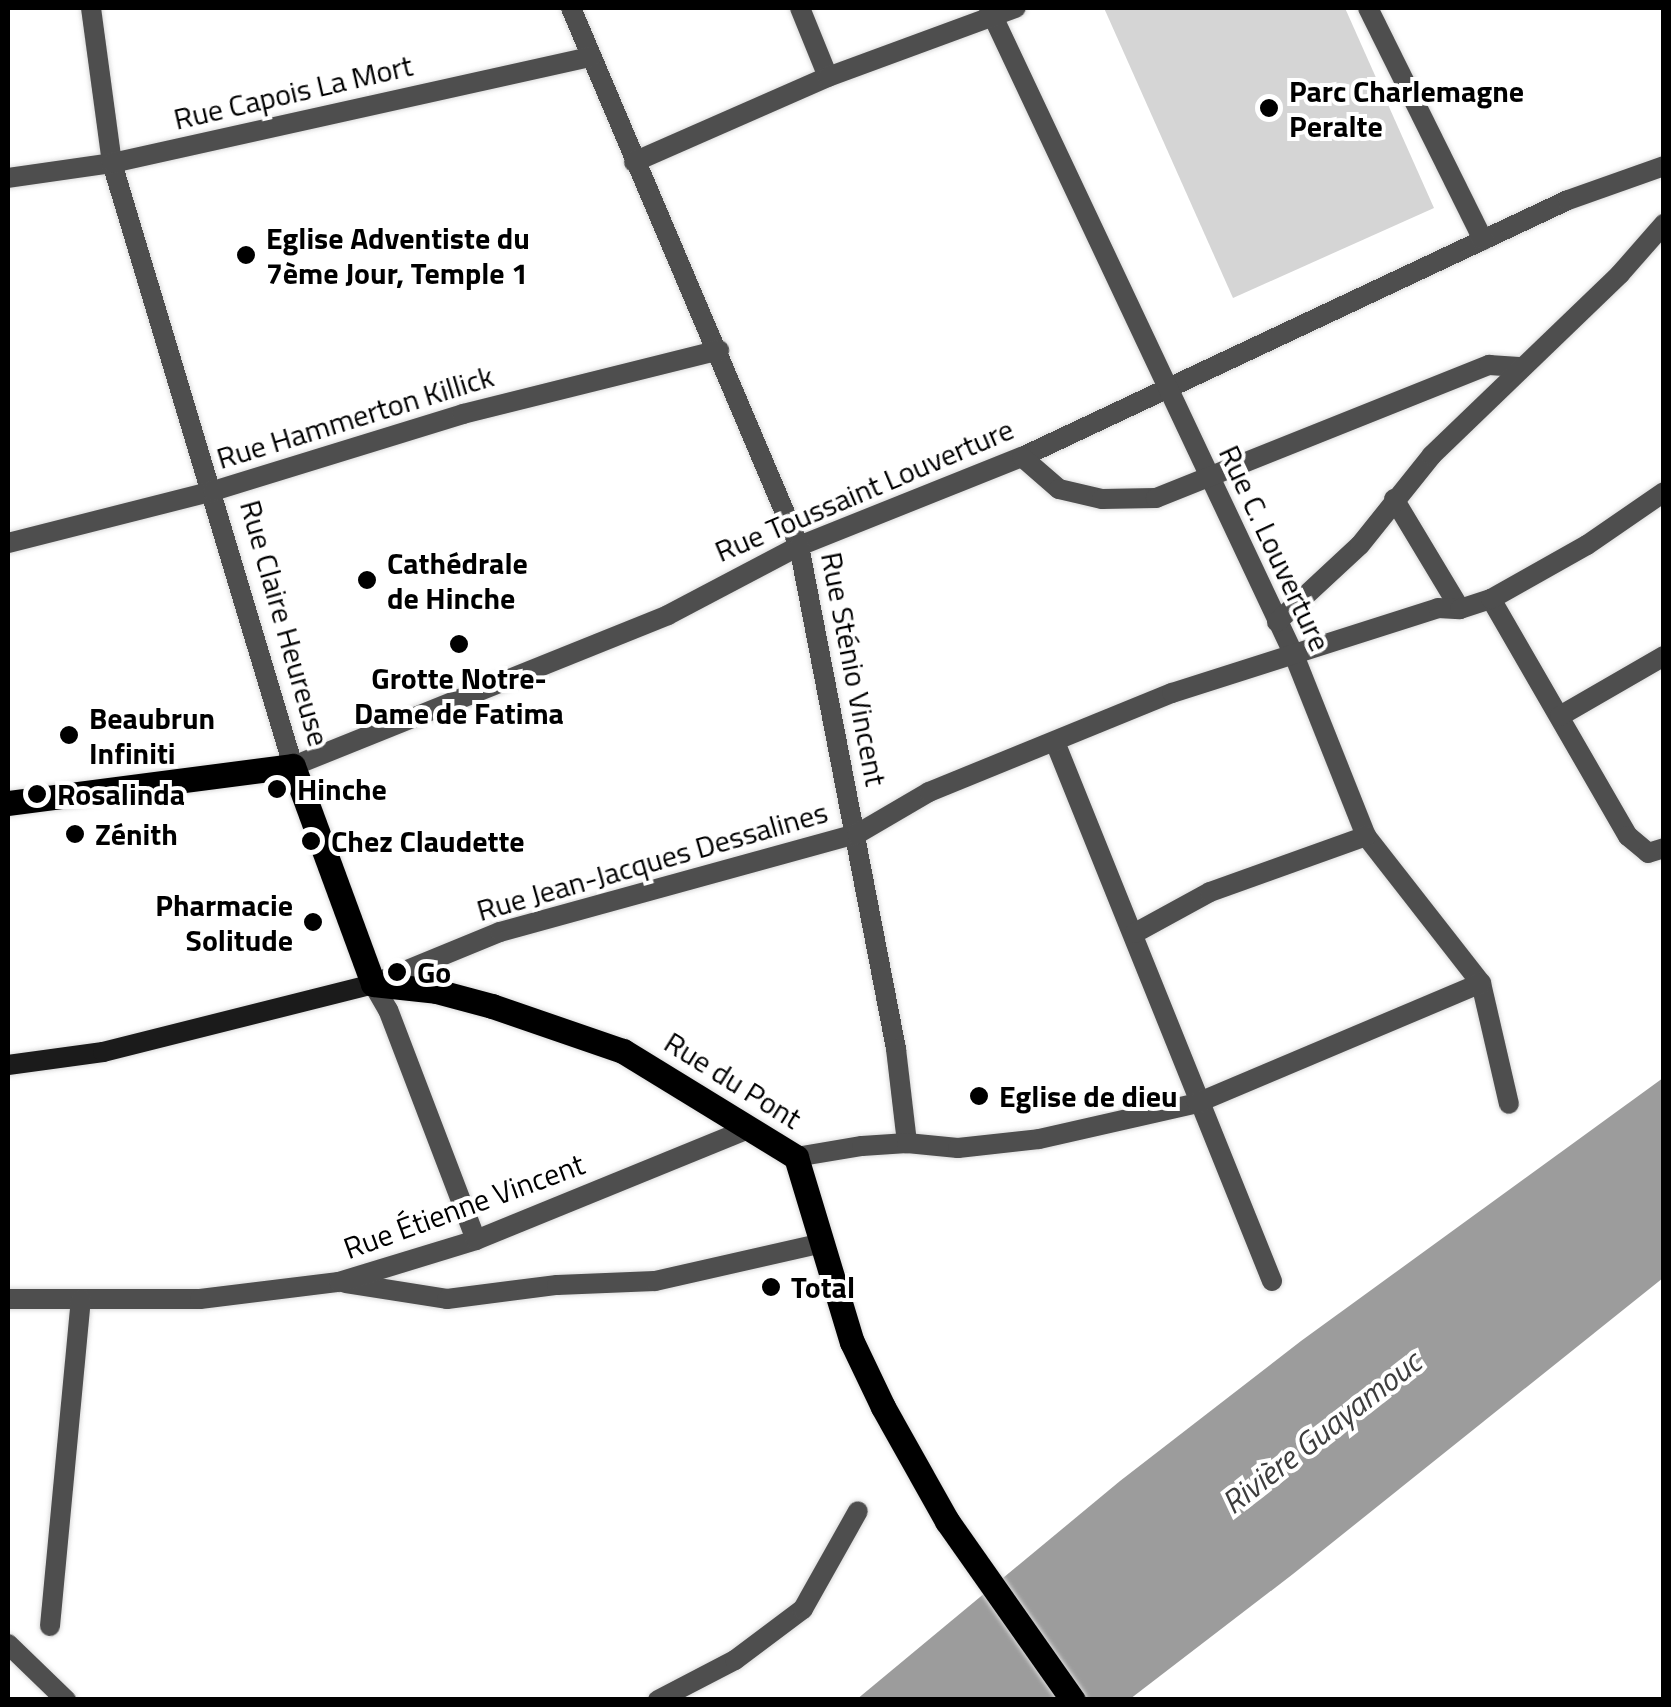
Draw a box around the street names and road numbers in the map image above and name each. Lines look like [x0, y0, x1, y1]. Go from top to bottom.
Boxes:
street label: Rue Capois La Mort [170, 47, 416, 137]
street label: Rue Hammerton Killick [212, 358, 498, 476]
street label: Rue Toussaint Louverture [709, 411, 1019, 569]
street label: Rue C. Louverture [1212, 439, 1338, 657]
street label: Rue Claire Heureuse [233, 496, 337, 750]
street label: Rue Sténio Vincent [814, 549, 894, 789]
street label: Rue Jean-Jacques Dessalines [472, 794, 832, 928]
street label: Rue du Pont [658, 1024, 808, 1136]
street label: Rue Étienne Vincent [339, 1146, 589, 1266]

